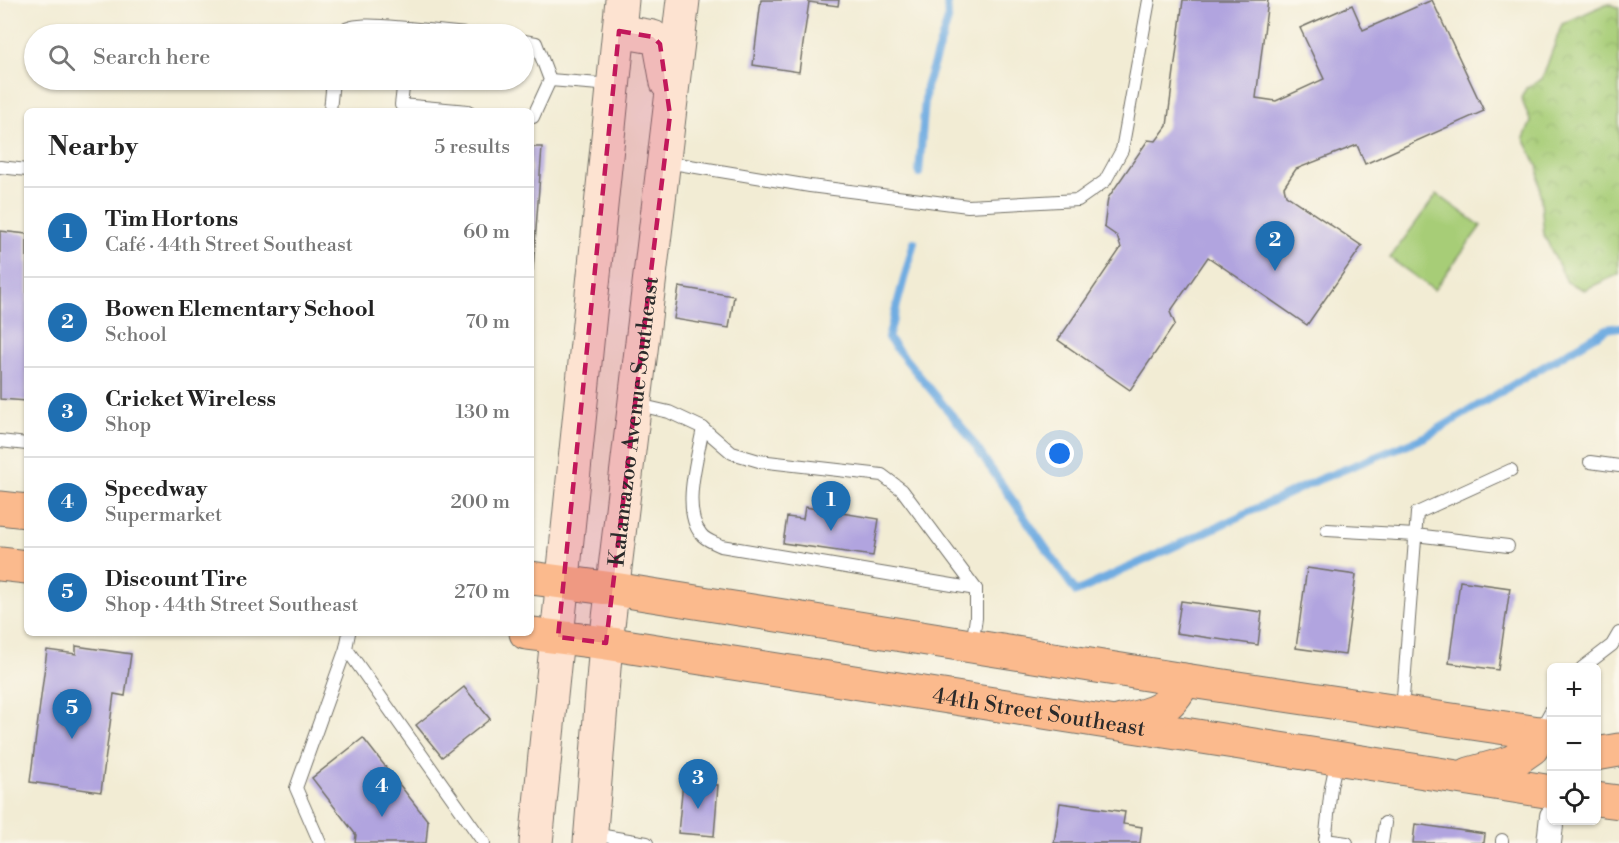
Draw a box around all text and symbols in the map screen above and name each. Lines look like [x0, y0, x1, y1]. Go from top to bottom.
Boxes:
search box [24, 24, 534, 90]
icon: search [45, 41, 78, 74]
text: Search here [93, 44, 210, 71]
text: Nearby [48, 131, 138, 163]
text: 5 results [434, 135, 510, 160]
text: Tim Hortons [105, 206, 238, 233]
text: 1 [63, 220, 72, 245]
text: 60 m [463, 220, 510, 245]
pin: 2 [1256, 222, 1294, 271]
text: Café · 44th Street Southeast [105, 233, 353, 258]
street label: Kalamazoo Avenue Southeast [603, 275, 665, 568]
text: Bowen Elementary School [105, 296, 375, 323]
text: 2 [61, 310, 74, 335]
text: 70 m [466, 310, 510, 335]
text: School [105, 323, 167, 348]
text: Cricket Wireless [105, 386, 276, 413]
text: 3 [61, 400, 74, 425]
text: 130 m [455, 400, 510, 425]
text: Shop [105, 413, 151, 438]
your location [1045, 439, 1074, 468]
text: Speedway [105, 476, 207, 503]
pin: 1 [812, 482, 850, 531]
text: 4 [61, 490, 74, 515]
text: 200 m [450, 490, 510, 515]
text: Supermarket [105, 503, 222, 528]
text: Discount Tire [105, 566, 247, 593]
text: 5 [61, 580, 74, 605]
text: 270 m [454, 580, 510, 605]
text: Shop · 44th Street Southeast [105, 593, 358, 618]
map controls [1547, 663, 1601, 825]
button: + [1547, 663, 1601, 717]
street label: 44th Street Southeast [930, 683, 1147, 743]
pin: 5 [52, 690, 92, 739]
button: − [1547, 717, 1601, 771]
pin: 3 [678, 760, 718, 809]
pin: 4 [362, 768, 401, 817]
button: locate [1547, 771, 1601, 825]

